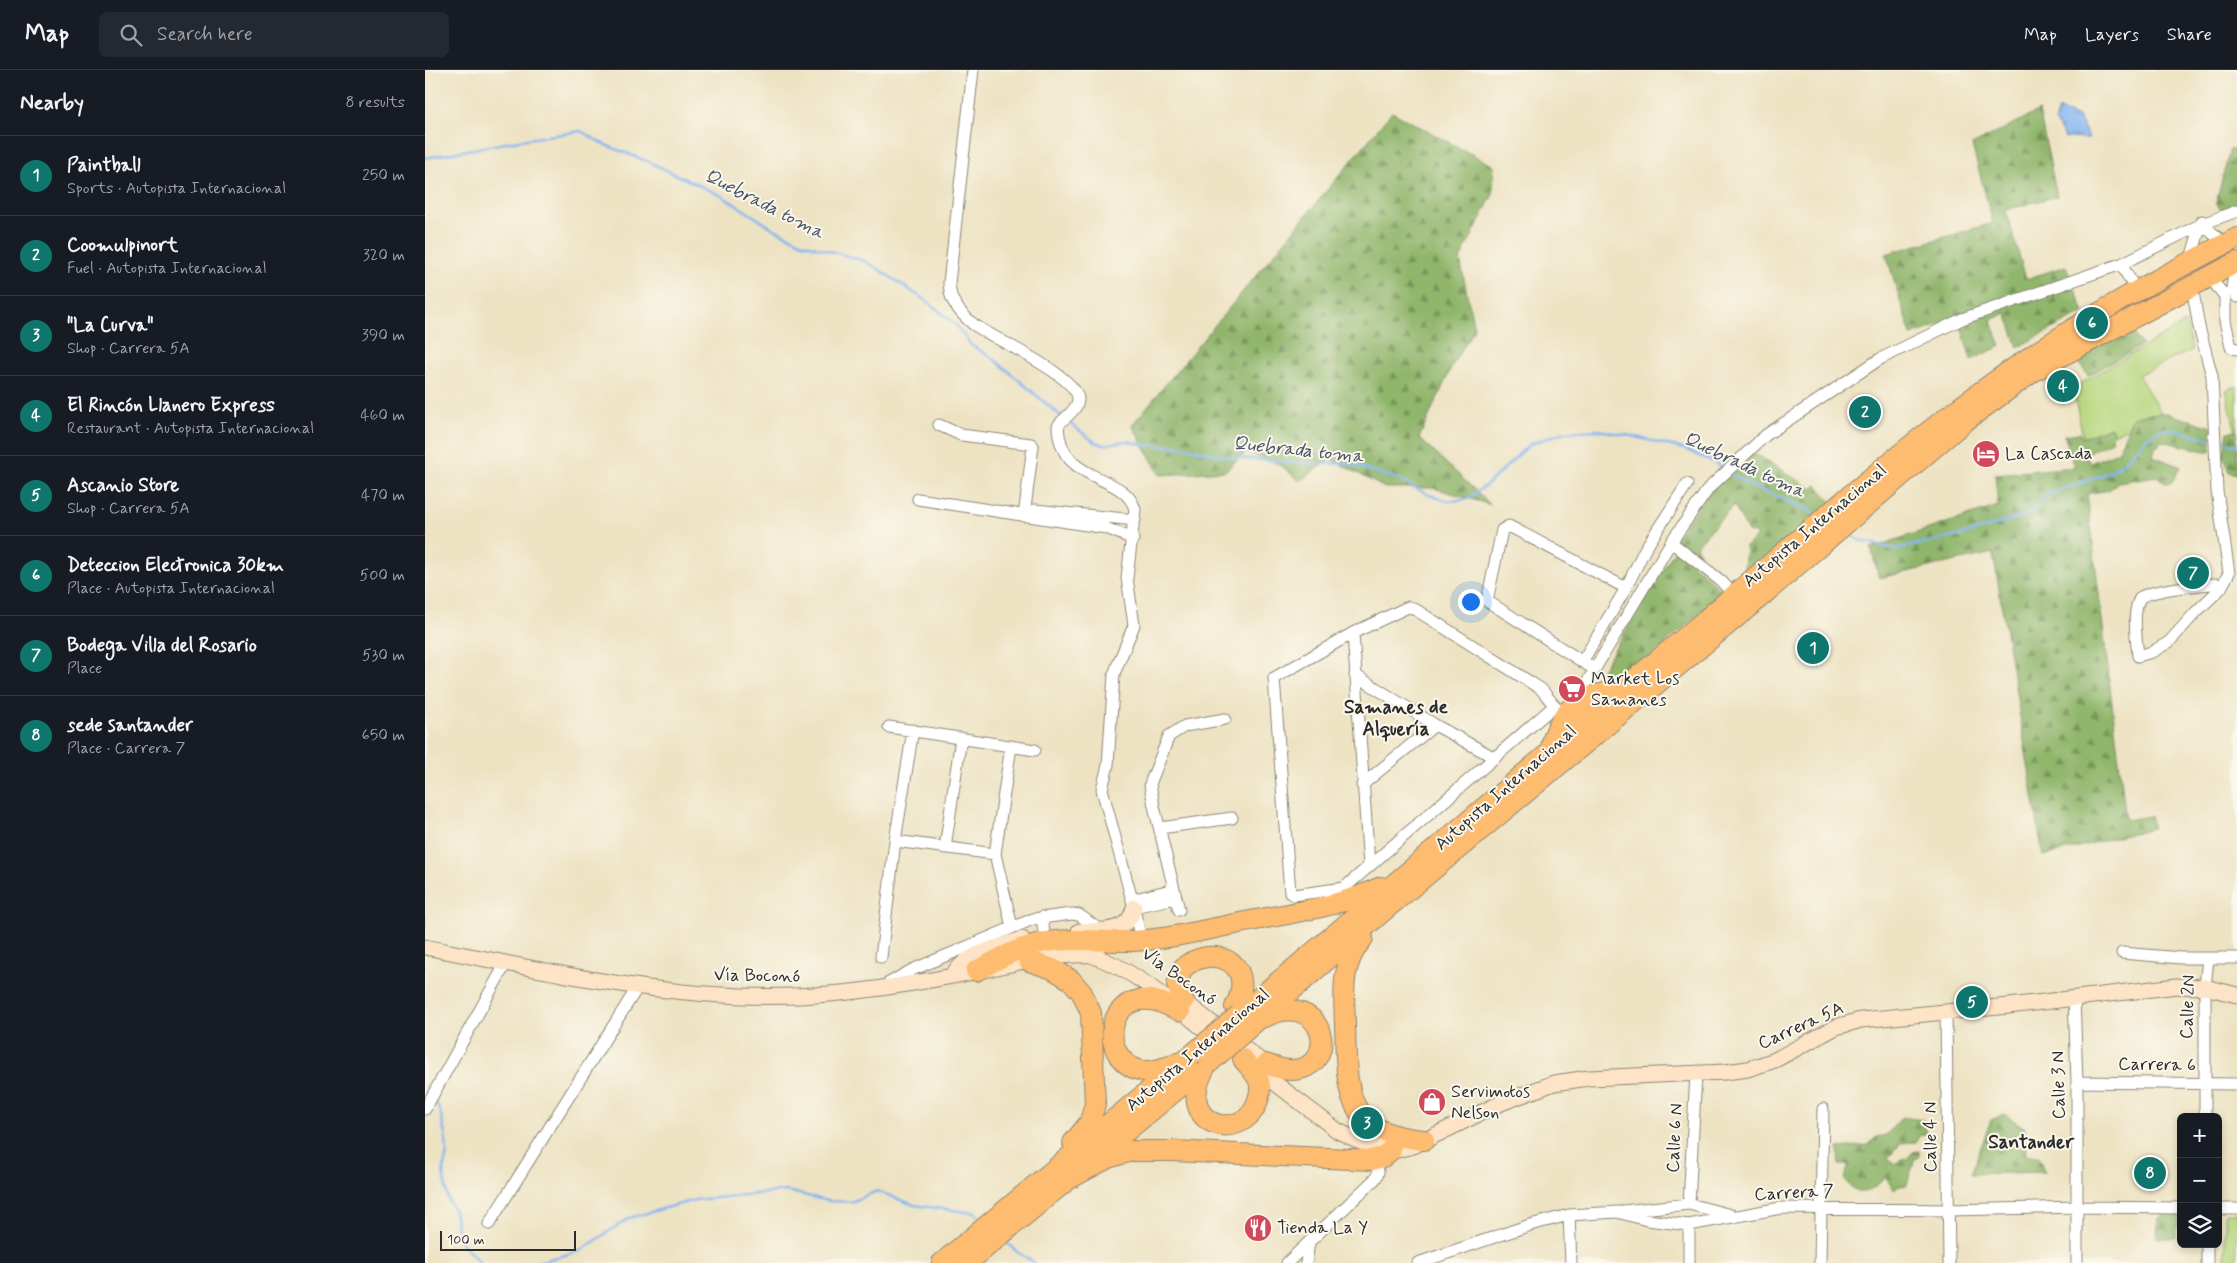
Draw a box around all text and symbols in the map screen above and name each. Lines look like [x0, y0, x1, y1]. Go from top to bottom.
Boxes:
search box [99, 12, 449, 57]
text: Map [25, 19, 69, 50]
icon: search [117, 21, 145, 49]
text: Search here [157, 22, 253, 47]
text: Map [2024, 23, 2057, 47]
text: Layers [2085, 23, 2139, 47]
text: Share [2167, 23, 2212, 47]
text: Nearby [20, 89, 84, 117]
text: 8 results [345, 92, 405, 113]
text: Paintball [67, 153, 141, 178]
water label: Quebrada toma [700, 163, 829, 245]
text: 1 [32, 165, 40, 186]
text: 250 m [362, 165, 405, 186]
text: Sports · Autopista Internacional [67, 178, 286, 199]
text: Coomulpinort [67, 233, 178, 258]
text: 2 [32, 245, 40, 266]
text: 320 m [363, 245, 405, 266]
text: Fuel · Autopista Internacional [67, 258, 267, 279]
pin: 6 [2076, 304, 2108, 342]
text: "La Curva" [67, 313, 154, 338]
text: 3 [32, 325, 40, 346]
text: 390 m [362, 325, 405, 346]
text: Shop · Carrera 5A [67, 338, 190, 359]
pin: 4 [2047, 367, 2079, 405]
text: El Rincón Llanero Express [67, 393, 275, 418]
pin: 2 [1849, 393, 1881, 431]
text: 4 [31, 405, 41, 426]
text: 460 m [360, 405, 405, 426]
text: Restaurant · Autopista Internacional [67, 418, 314, 439]
water label: Quebrada toma [1679, 426, 1809, 504]
water label: Quebrada toma [1232, 431, 1365, 469]
hotel icon: La Cascada [1971, 439, 2001, 469]
place label: La Cascada [2005, 442, 2093, 466]
street label: Autopista Internacional [1738, 459, 1892, 593]
text: Ascanio Store [67, 473, 179, 498]
text: 5 [31, 485, 41, 506]
text: 470 m [361, 485, 405, 506]
text: Shop · Carrera 5A [67, 498, 190, 519]
text: Deteccion Electronica 30km [67, 553, 284, 578]
pin: 7 [2177, 554, 2209, 592]
text: 6 [32, 565, 40, 586]
text: 500 m [360, 565, 405, 586]
text: Place · Autopista Internacional [67, 578, 275, 599]
your location [1458, 589, 1484, 615]
pin: 1 [1797, 629, 1829, 667]
text: Bodega Villa del Rosario [67, 633, 257, 658]
text: 7 [31, 645, 41, 666]
text: 530 m [362, 645, 405, 666]
text: Place [67, 658, 102, 679]
place label: Market Los Samanes [1591, 667, 1679, 712]
supermarket icon: Market Los Samanes [1557, 674, 1587, 704]
district label: Samanes de Alquería [1344, 695, 1449, 742]
text: sede santander [67, 713, 193, 738]
street label: Autopista Internacional [1430, 720, 1582, 856]
text: 8 [31, 725, 41, 746]
text: 650 m [362, 725, 405, 746]
text: Place · Carrera 7 [67, 738, 185, 759]
street label: Vía Boconó [1137, 942, 1221, 1012]
street label: Vía Boconó [714, 963, 800, 989]
street label: Calle 2N [2175, 974, 2201, 1040]
street label: Autopista Internacional [1121, 983, 1275, 1117]
pin: 5 [1956, 983, 1988, 1021]
street label: Carrera 5A [1754, 996, 1848, 1056]
street label: Calle 3 N [2046, 1051, 2072, 1119]
street label: Carrera 6 [2118, 1052, 2196, 1078]
place label: Servimotos Nelson [1451, 1080, 1530, 1125]
shop icon: Servimotos Nelson [1417, 1087, 1447, 1117]
street label: Calle 4 N [1919, 1102, 1943, 1172]
street label: Calle 6 N [1661, 1103, 1689, 1173]
pin: 3 [1351, 1104, 1383, 1142]
map controls [2177, 1113, 2222, 1248]
button: + [2177, 1113, 2222, 1158]
district label: Santander [1988, 1130, 2075, 1155]
pin: 8 [2134, 1154, 2166, 1192]
button: − [2177, 1158, 2222, 1203]
street label: Carrera 7 [1754, 1179, 1834, 1207]
button: layers [2177, 1203, 2222, 1248]
restaurant icon: Tienda La Y [1243, 1213, 1273, 1243]
place label: Tienda La Y [1277, 1216, 1368, 1240]
scale bar [440, 1228, 576, 1251]
text: 100 m [447, 1231, 485, 1249]

